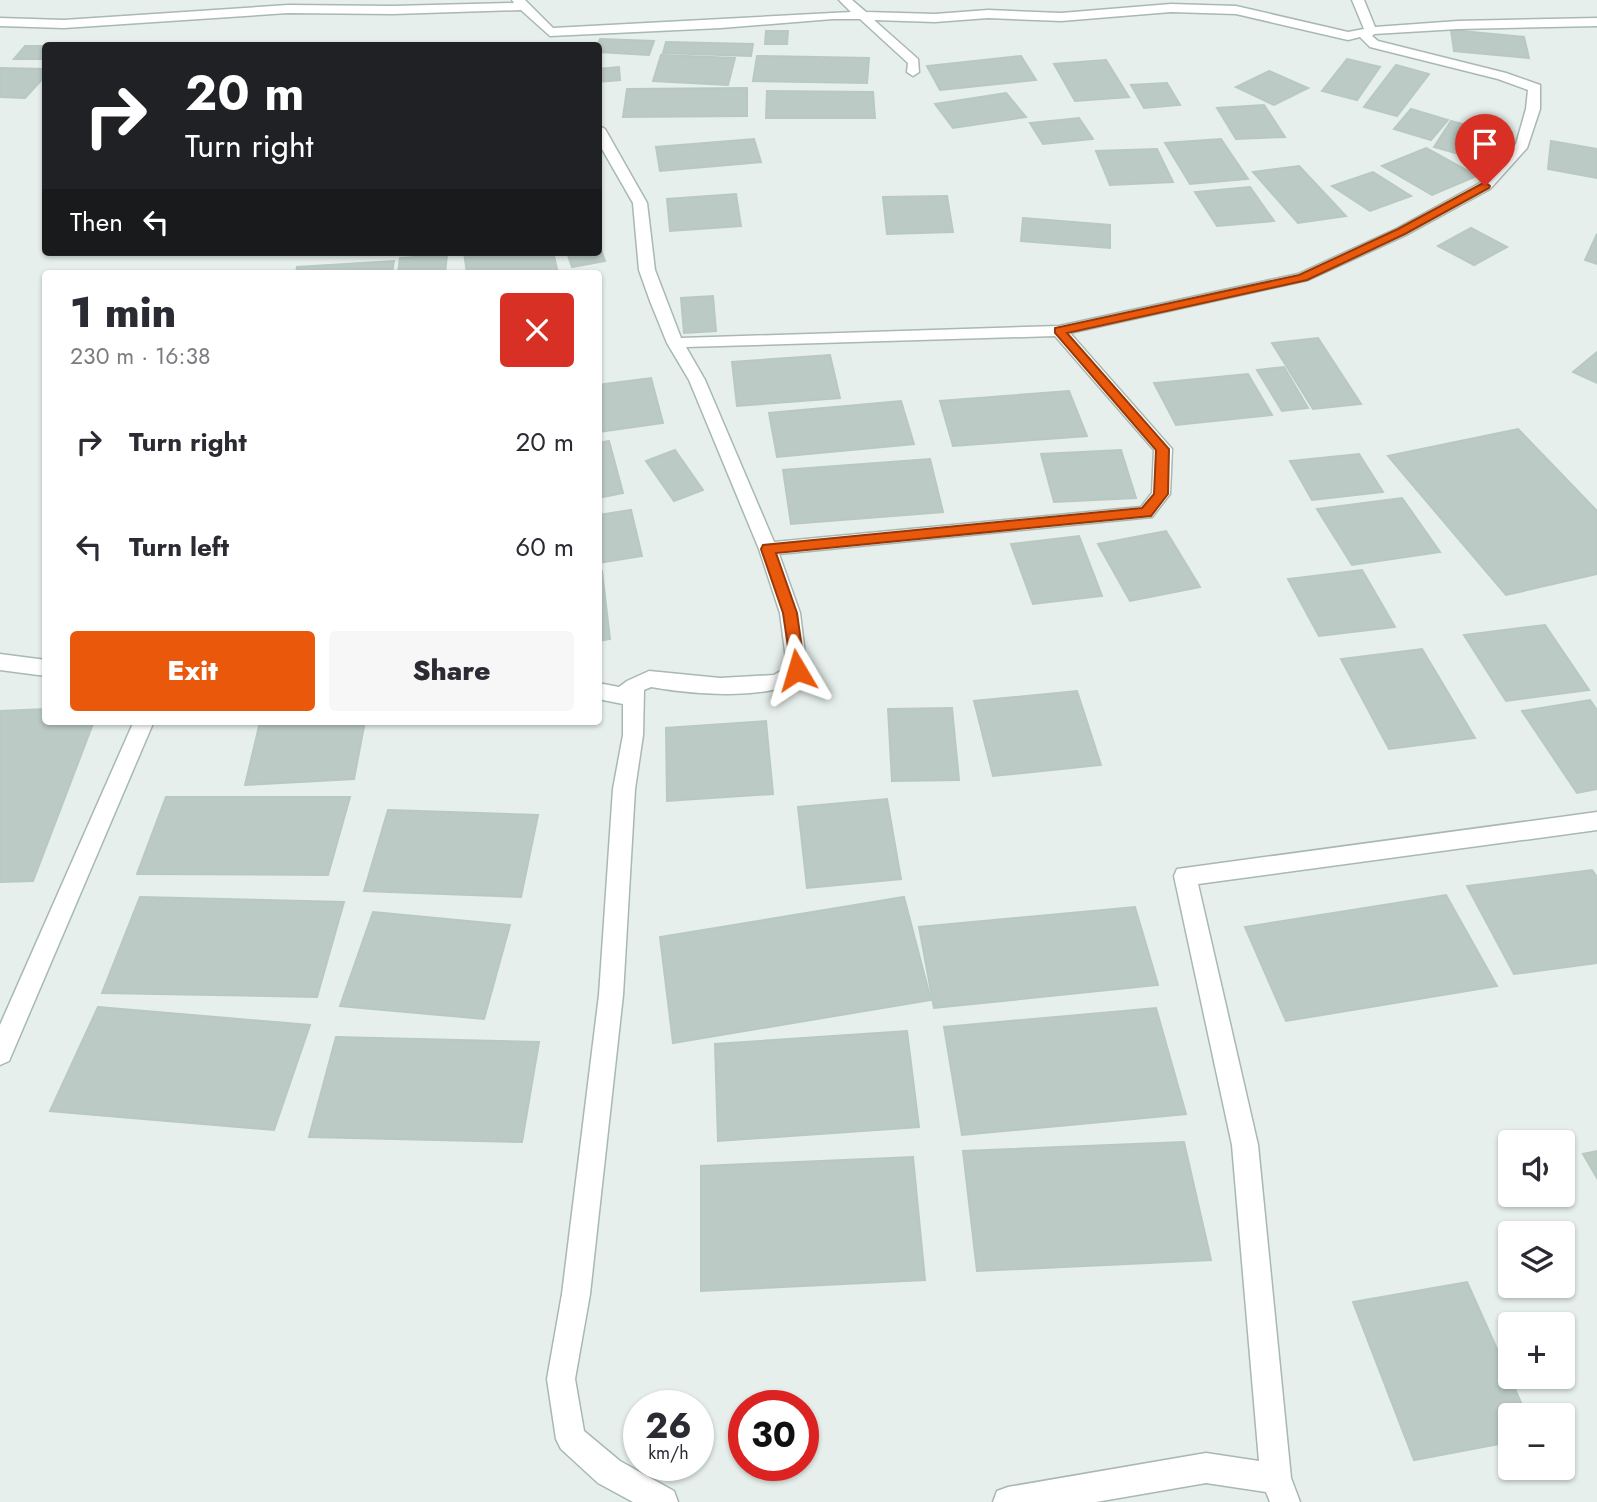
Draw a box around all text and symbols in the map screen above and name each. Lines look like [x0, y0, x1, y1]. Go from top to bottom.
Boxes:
text: 20 m [185, 58, 304, 128]
icon: right [70, 70, 161, 161]
pin [1455, 114, 1515, 186]
text: Turn right [185, 123, 314, 169]
icon: arrive [1466, 125, 1504, 163]
text: Then [70, 203, 123, 241]
icon: left [137, 203, 175, 241]
text: 1 min [70, 282, 176, 343]
button: close [500, 293, 574, 367]
text: 230 m · 16:38 [70, 339, 211, 373]
icon: right [70, 423, 108, 461]
text: Turn right [129, 423, 247, 461]
text: 20 m [516, 423, 574, 461]
icon: left [70, 528, 108, 566]
text: Turn left [129, 528, 229, 566]
text: 60 m [515, 528, 574, 566]
button: Exit [70, 631, 315, 711]
button: Share [329, 631, 574, 711]
position arrow [760, 633, 834, 707]
map controls [1498, 1130, 1575, 1480]
button: sound [1498, 1130, 1575, 1207]
button: layers [1498, 1221, 1575, 1298]
button: + [1498, 1312, 1575, 1389]
speed limit sign: 30 [728, 1390, 819, 1481]
text: 26 [645, 1401, 692, 1451]
button: − [1498, 1403, 1575, 1480]
text: km/h [648, 1440, 689, 1466]

